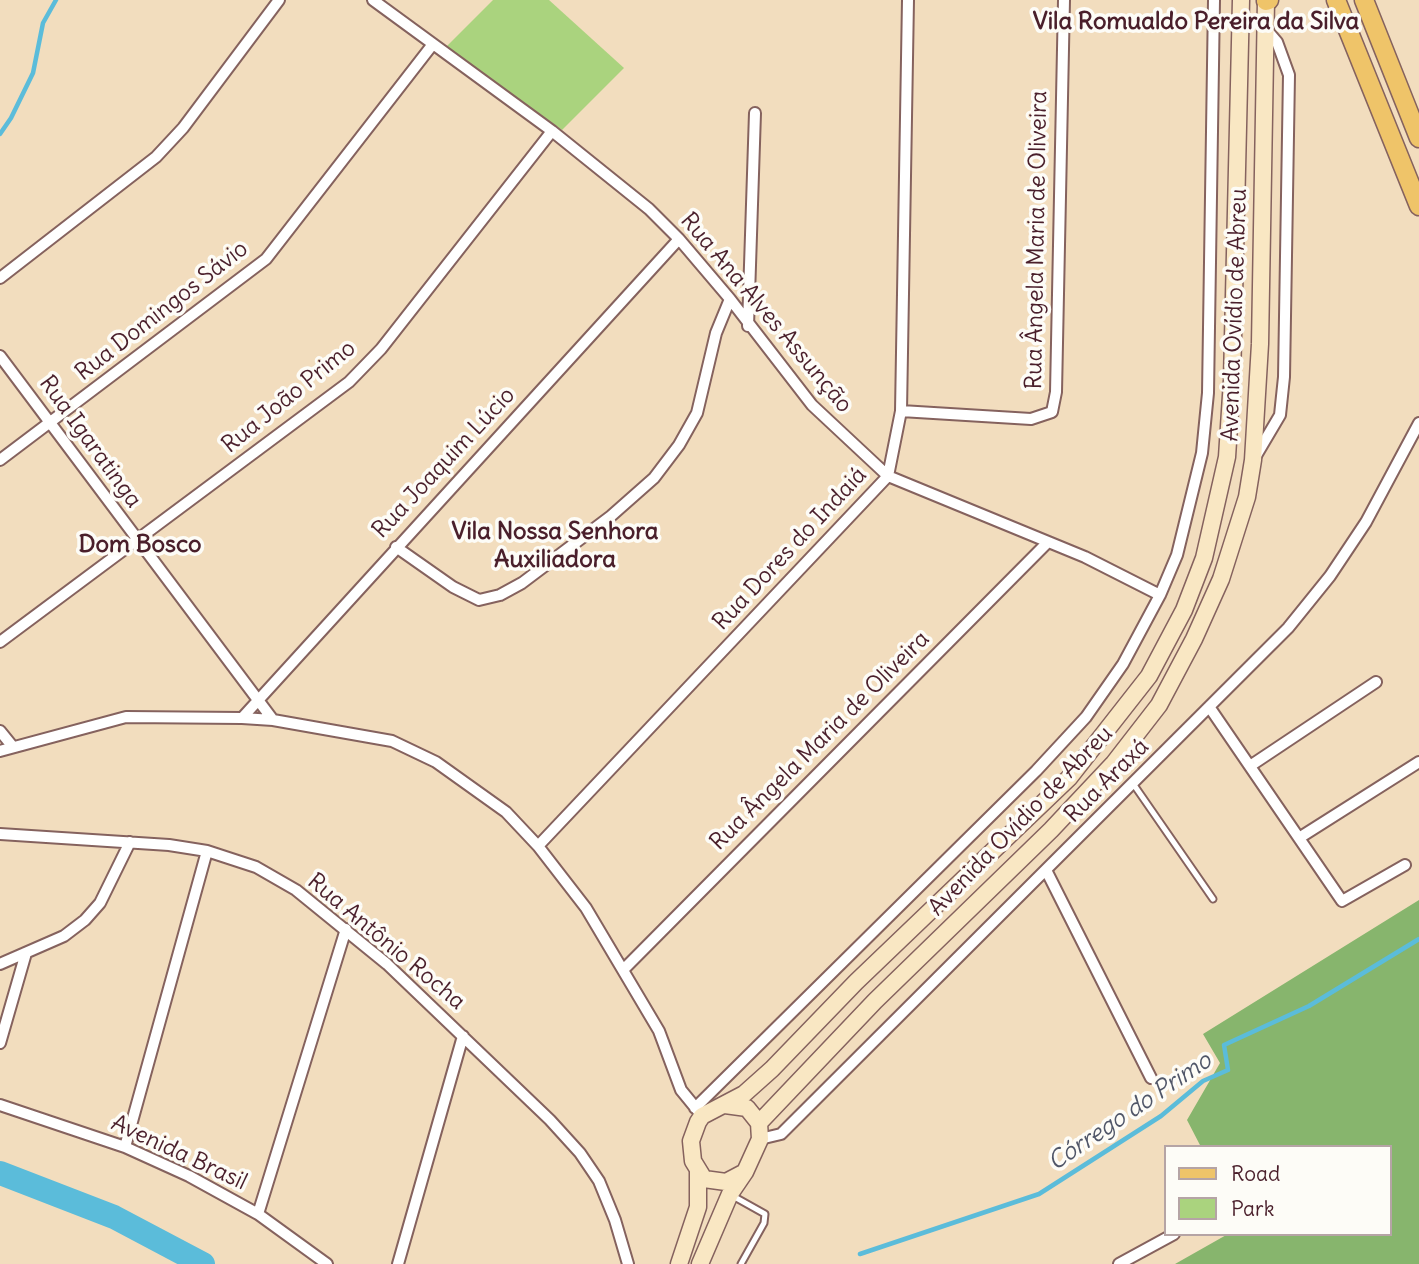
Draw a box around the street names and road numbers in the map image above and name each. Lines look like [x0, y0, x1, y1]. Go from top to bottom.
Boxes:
street label: Rua Ângela Maria de Oliveira [1021, 90, 1053, 390]
street label: Avenida Ovídio de Abreu [1217, 188, 1253, 442]
street label: Rua Ana Alves Assunção [674, 207, 858, 419]
street label: Rua Domingos Sávio [70, 235, 254, 387]
street label: Rua João Primo [217, 335, 361, 459]
street label: Rua Igaratinga [33, 371, 147, 513]
street label: Rua Joaquim Lúcio [367, 382, 521, 544]
street label: Rua Dores do Indaiá [707, 462, 873, 636]
street label: Rua Ângela Maria de Oliveira [705, 626, 935, 856]
street label: Avenida Ovídio de Abreu [923, 720, 1119, 922]
street label: Rua Araxá [1059, 733, 1155, 829]
street label: Rua Antônio Rocha [302, 868, 470, 1016]
street label: Avenida Brasil [107, 1109, 251, 1197]

